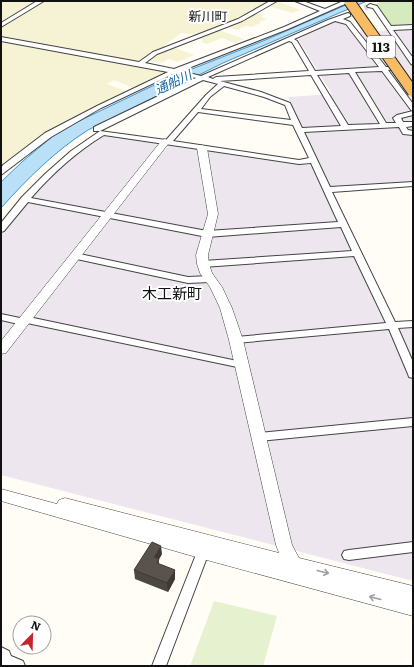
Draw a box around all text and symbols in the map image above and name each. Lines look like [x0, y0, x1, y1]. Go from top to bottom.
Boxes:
district label: 新川町 [188, 6, 228, 25]
road number: 113 [367, 36, 395, 58]
water label: 通船川 [151, 64, 196, 98]
district label: 木工新町 [142, 281, 202, 304]
one-way arrow [316, 568, 329, 576]
one-way arrow [369, 594, 382, 601]
north arrow [12, 615, 52, 655]
text: N [29, 616, 44, 634]

